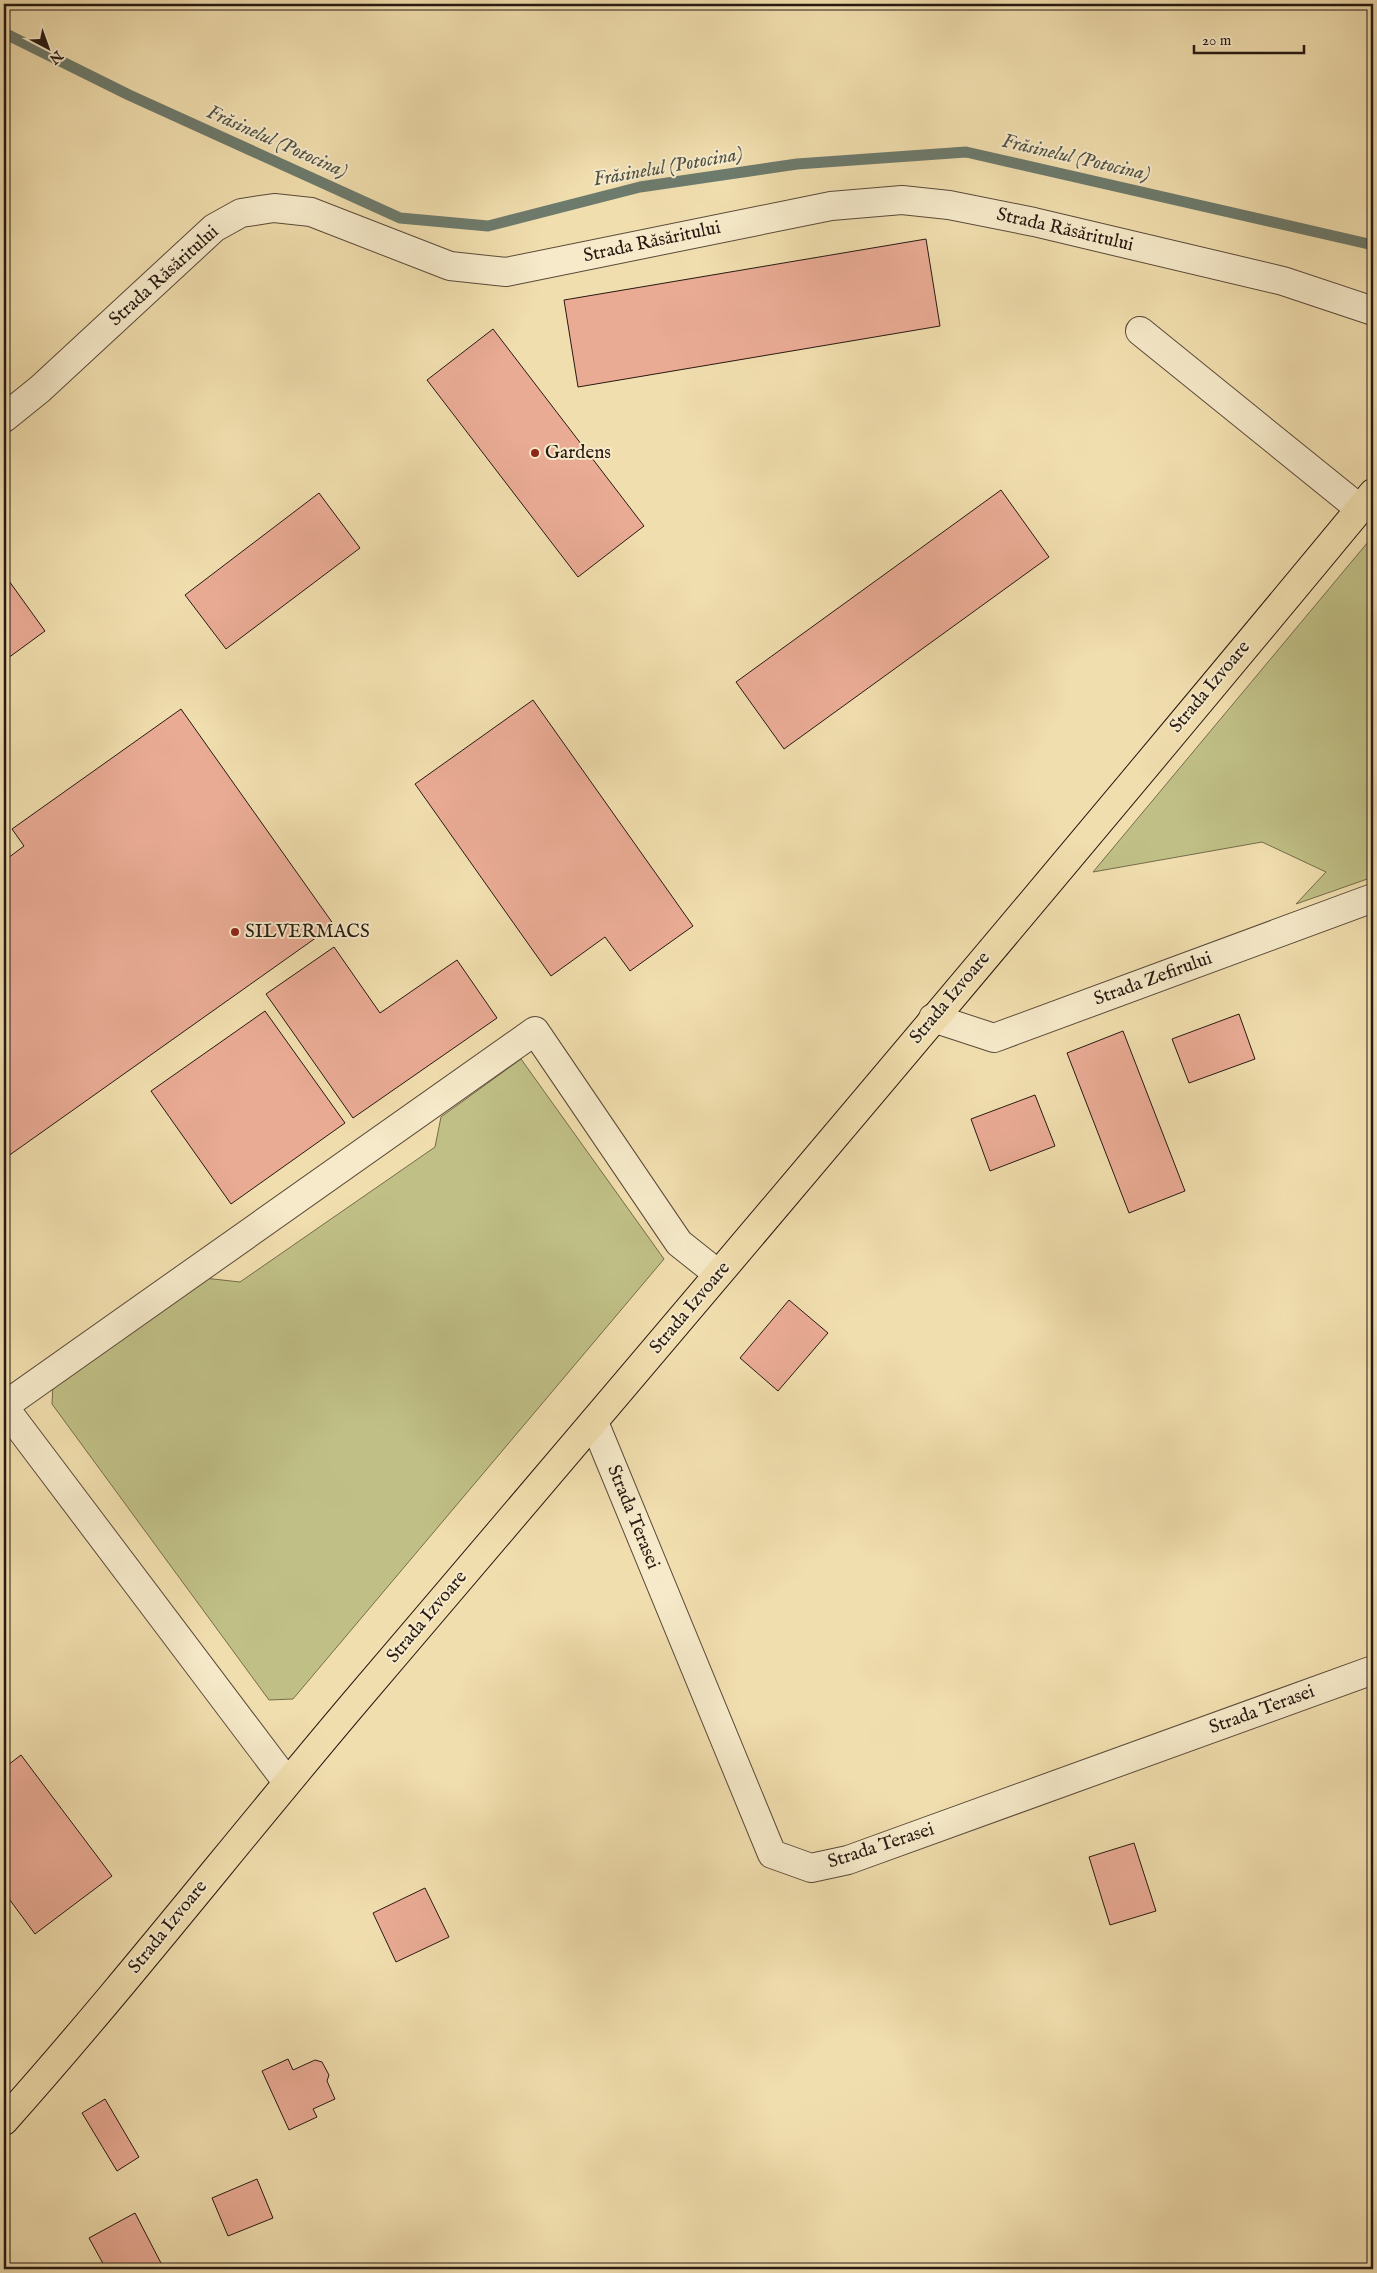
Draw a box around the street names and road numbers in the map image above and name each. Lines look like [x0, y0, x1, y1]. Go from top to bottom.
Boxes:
street label: Strada Răsăritului [994, 203, 1136, 257]
street label: Strada Răsăritului [581, 216, 723, 268]
street label: Strada Răsăritului [104, 220, 224, 332]
street label: Strada Izvoare [1164, 636, 1256, 738]
street label: Strada Izvoare [904, 947, 996, 1049]
street label: Strada Zefirului [1091, 947, 1215, 1011]
street label: Strada Izvoare [644, 1257, 736, 1359]
street label: Strada Terasei [601, 1461, 665, 1573]
street label: Strada Izvoare [381, 1566, 473, 1668]
street label: Strada Terasei [1206, 1680, 1318, 1740]
street label: Strada Terasei [825, 1818, 937, 1874]
street label: Strada Izvoare [123, 1875, 213, 1979]

